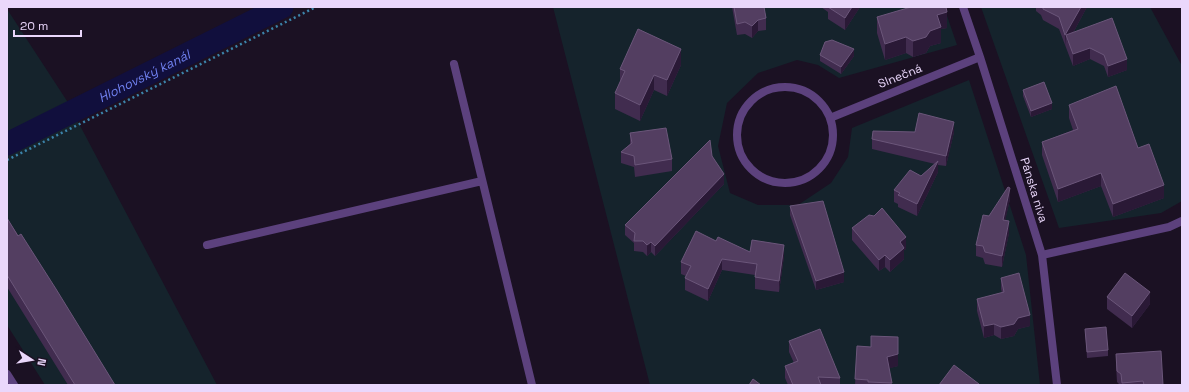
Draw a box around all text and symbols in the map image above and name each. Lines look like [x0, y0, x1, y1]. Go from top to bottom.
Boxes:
scale bar [14, 12, 81, 38]
text: 20 m [20, 18, 48, 34]
water label: Hlohovský kanál [95, 45, 195, 106]
street label: Slnečná [876, 60, 924, 92]
street label: Pánska niva [1016, 155, 1052, 225]
north arrow [12, 340, 52, 380]
text: N [34, 357, 49, 367]

